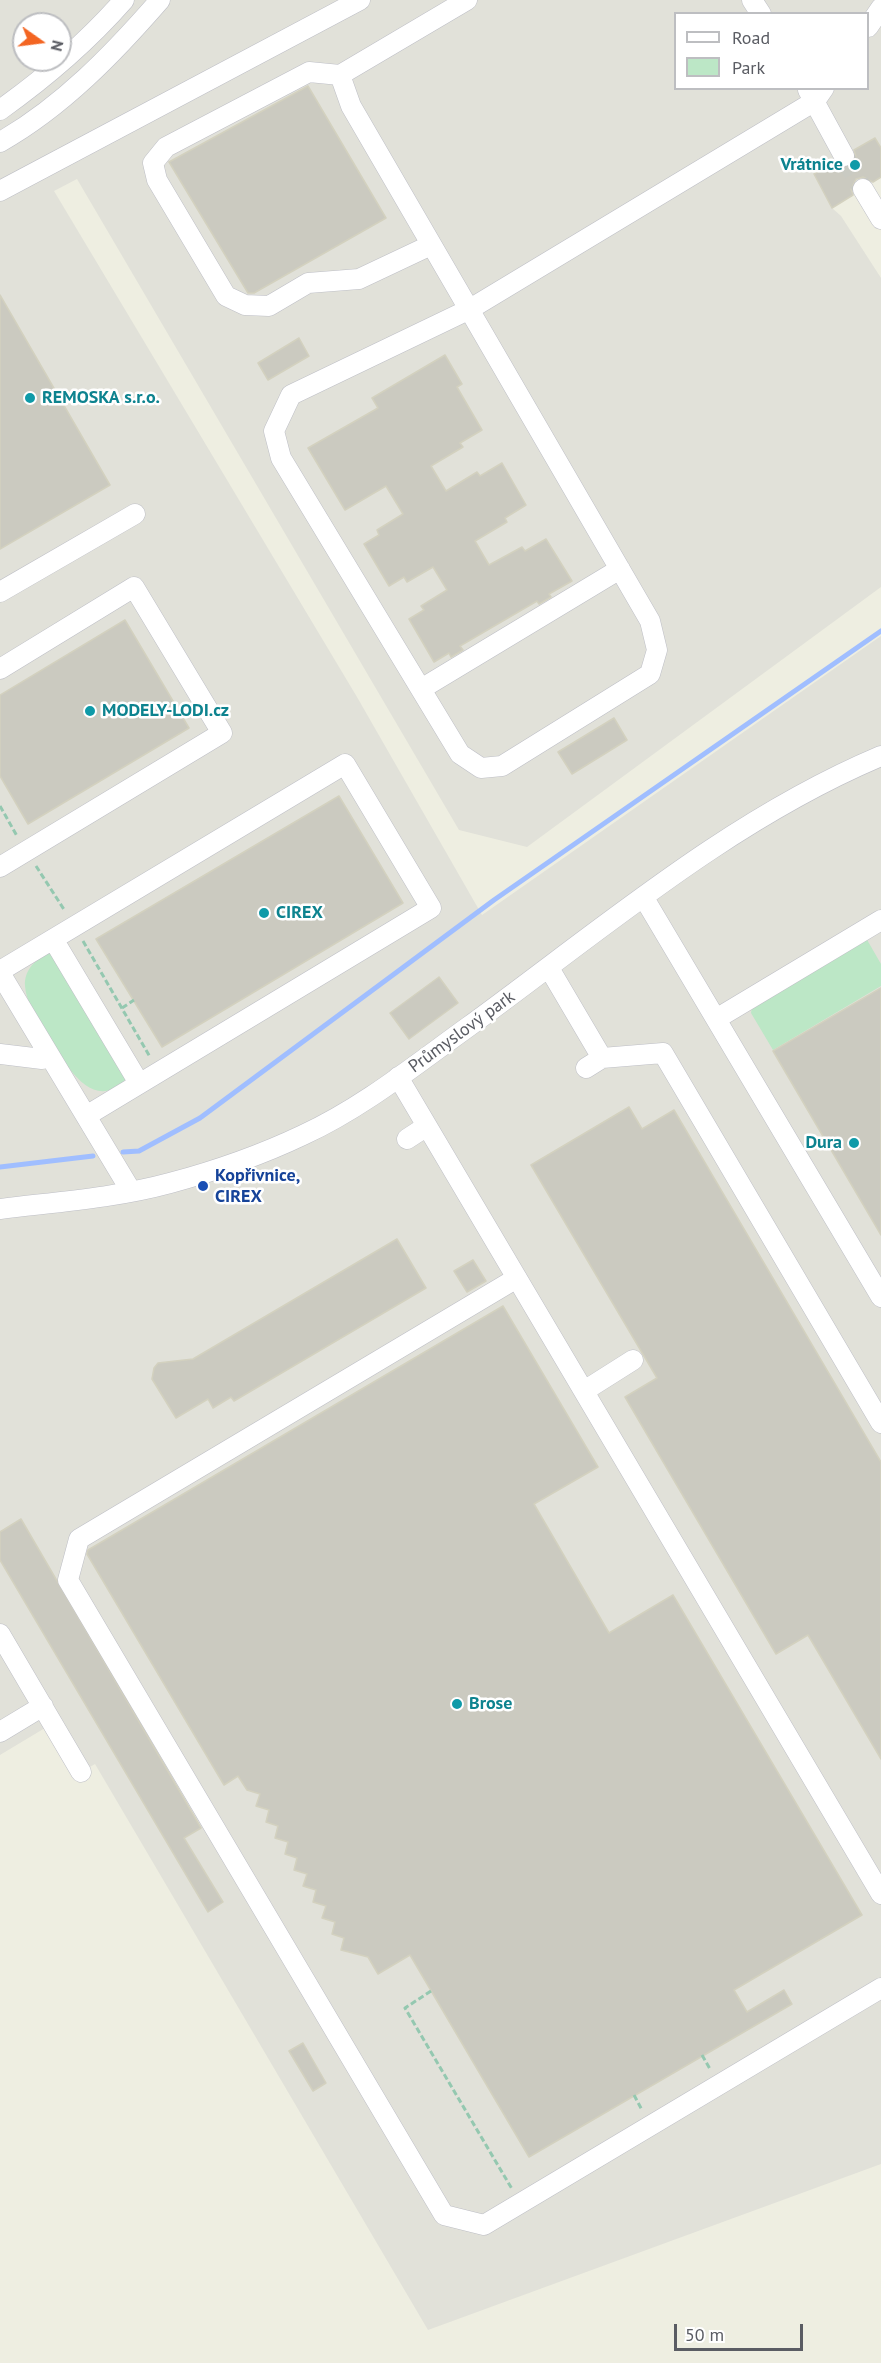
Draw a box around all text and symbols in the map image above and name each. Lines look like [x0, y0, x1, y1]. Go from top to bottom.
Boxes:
north arrow [12, 12, 72, 72]
legend [674, 12, 869, 90]
text: Road [732, 26, 770, 49]
text: N [47, 38, 69, 53]
text: Park [732, 56, 765, 79]
place label: Vrátnice [780, 154, 843, 176]
marker: Vrátnice [848, 158, 862, 172]
place label: REMOSKA s.r.o. [42, 387, 160, 409]
marker: REMOSKA s.r.o. [23, 391, 37, 405]
place label: MODELY-LODI.cz [102, 700, 229, 722]
marker: MODELY-LODI.cz [83, 704, 97, 718]
place label: CIREX [276, 902, 323, 924]
marker: CIREX [257, 906, 271, 920]
street label: Průmyslový park [405, 986, 519, 1078]
place label: Dura [805, 1132, 842, 1154]
marker: Dura [847, 1136, 861, 1150]
place label: Kopřivnice, CIREX [215, 1165, 300, 1208]
marker: Kopřivnice, CIREX [196, 1179, 210, 1193]
place label: Brose [469, 1693, 512, 1715]
marker: Brose [450, 1697, 464, 1711]
scale bar [677, 2312, 806, 2350]
text: 50 m [685, 2323, 724, 2346]

